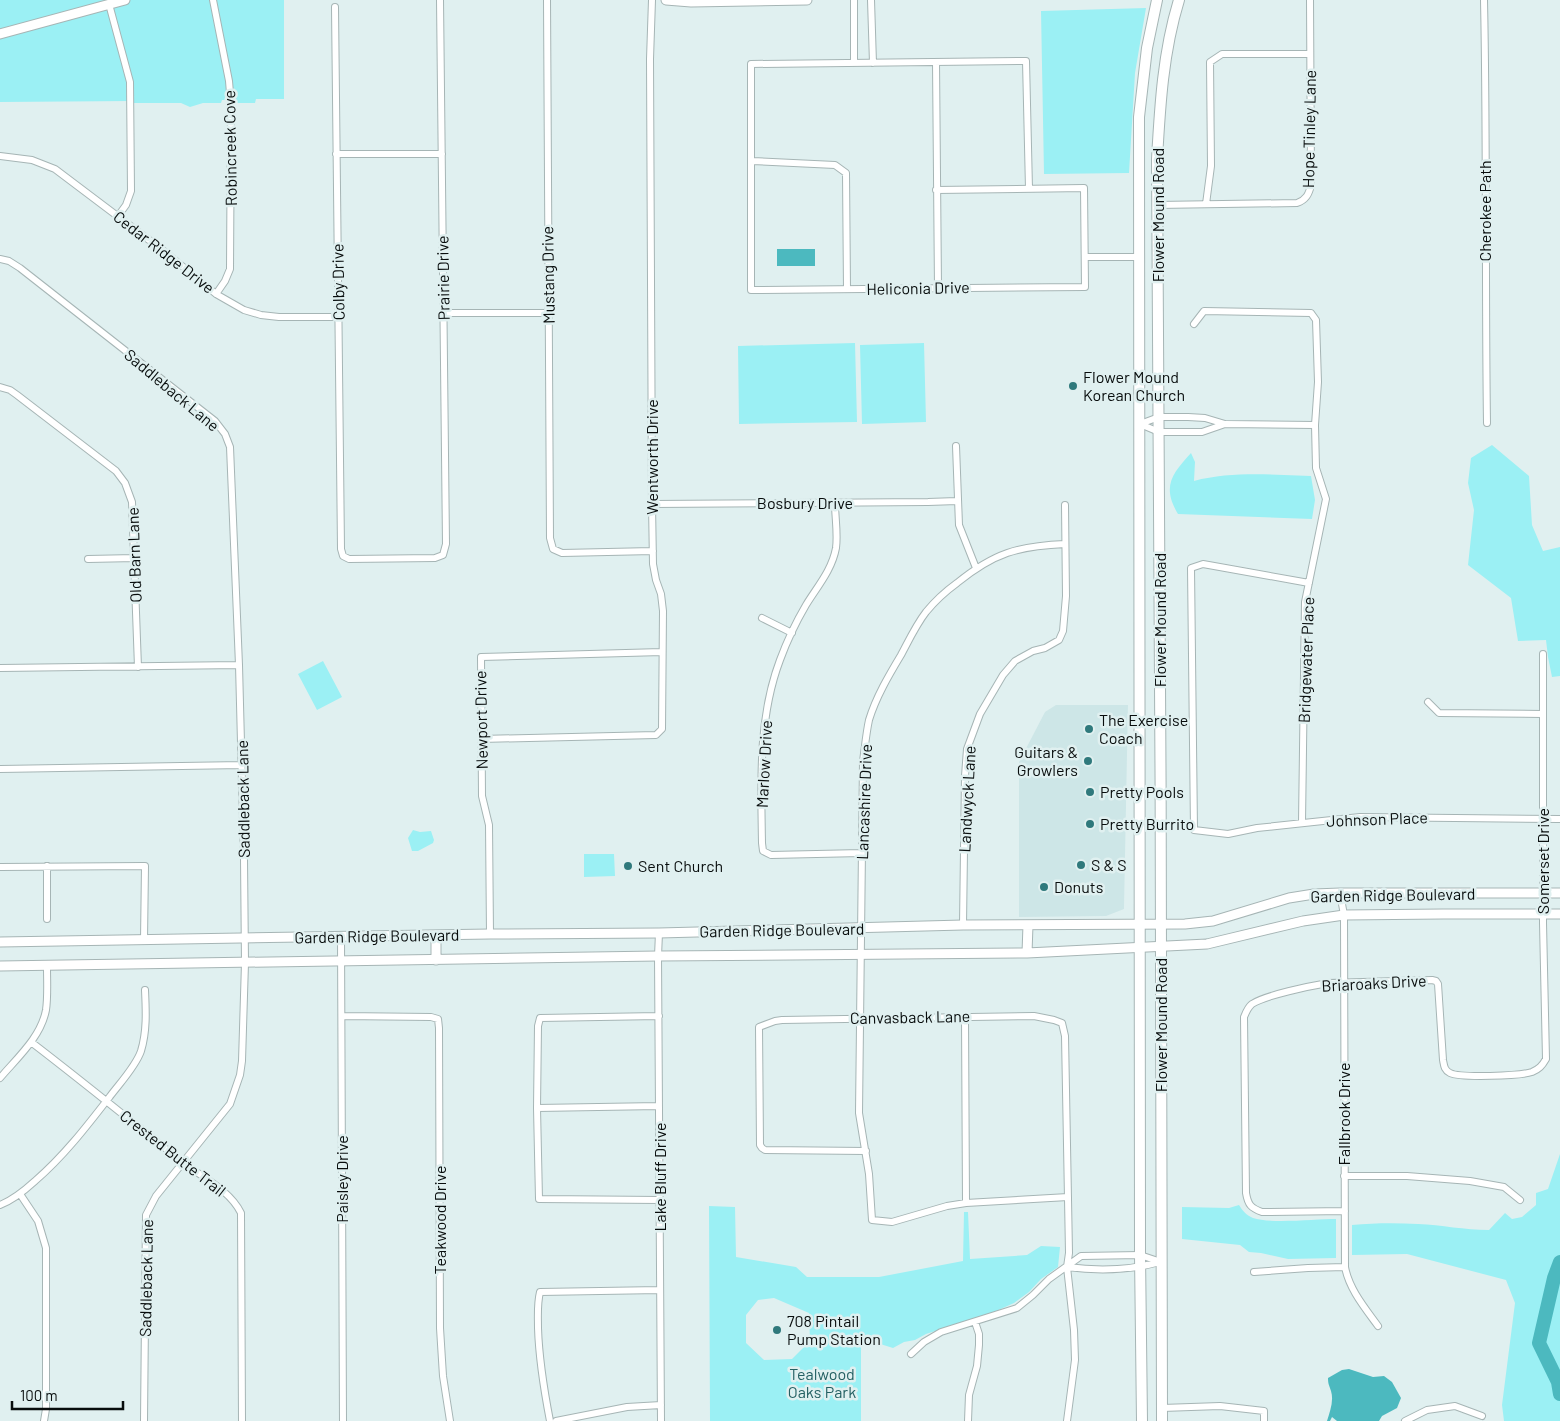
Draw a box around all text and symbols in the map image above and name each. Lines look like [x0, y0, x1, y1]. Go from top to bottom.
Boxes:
street label: Hope Tinley Lane [1298, 70, 1319, 188]
street label: Robincreek Cove [219, 90, 240, 206]
street label: Flower Mound Road [1148, 148, 1167, 282]
street label: Cherokee Path [1475, 160, 1494, 262]
street label: Cedar Ridge Drive [110, 206, 219, 297]
street label: Mustang Drive [537, 226, 558, 324]
street label: Prairie Drive [432, 235, 453, 321]
street label: Colby Drive [327, 243, 348, 321]
street label: Heliconia Drive [866, 277, 970, 298]
street label: Saddleback Lane [121, 344, 224, 435]
place label: Flower Mound Korean Church [1083, 367, 1185, 404]
marker: Flower Mound Korean Church [1067, 380, 1079, 392]
street label: Wentworth Drive [642, 399, 661, 515]
street label: Bosbury Drive [757, 493, 853, 512]
street label: Old Barn Lane [122, 507, 145, 603]
street label: Flower Mound Road [1150, 553, 1169, 687]
street label: Bridgewater Place [1294, 597, 1317, 723]
street label: Newport Drive [470, 670, 491, 770]
place label: The Exercise Coach [1099, 710, 1188, 747]
street label: Marlow Drive [752, 720, 775, 808]
marker: The Exercise Coach [1083, 723, 1095, 735]
street label: Saddleback Lane [232, 740, 253, 858]
place label: Guitars & Growlers [1014, 742, 1078, 779]
street label: Lancashire Drive [852, 744, 875, 860]
street label: Landwyck Lane [954, 745, 979, 853]
marker: Guitars & Growlers [1082, 755, 1094, 767]
place label: Pretty Pools [1100, 782, 1184, 801]
marker: Pretty Pools [1084, 786, 1096, 798]
street label: Johnson Place [1326, 807, 1428, 830]
street label: Somerset Drive [1533, 808, 1552, 914]
place label: Pretty Burrito [1100, 814, 1194, 833]
marker: Pretty Burrito [1084, 818, 1096, 830]
place label: S & S [1091, 855, 1127, 874]
place label: Sent Church [638, 856, 723, 875]
marker: S & S [1075, 859, 1087, 871]
marker: Sent Church [622, 860, 634, 872]
place label: Donuts [1054, 877, 1103, 896]
marker: Donuts [1038, 881, 1050, 893]
street label: Garden Ridge Boulevard [1310, 884, 1476, 905]
street label: Garden Ridge Boulevard [699, 919, 865, 940]
street label: Garden Ridge Boulevard [294, 925, 460, 946]
street label: Flower Mound Road [1151, 958, 1170, 1092]
street label: Briaroaks Drive [1321, 970, 1427, 995]
street label: Canvasback Lane [850, 1006, 970, 1027]
street label: Fallbrook Drive [1334, 1063, 1353, 1165]
street label: Crested Butte Trail [117, 1105, 230, 1200]
street label: Lake Bluff Drive [650, 1122, 669, 1232]
street label: Paisley Drive [332, 1135, 351, 1223]
street label: Teakwood Drive [430, 1166, 449, 1274]
street label: Saddleback Lane [135, 1219, 156, 1337]
place label: 708 Pintail Pump Station [787, 1311, 881, 1348]
marker: 708 Pintail Pump Station [771, 1324, 783, 1336]
park label: Tealwood Oaks Park [788, 1364, 856, 1401]
scale bar [12, 1378, 124, 1410]
text: 100 m [20, 1386, 58, 1404]

